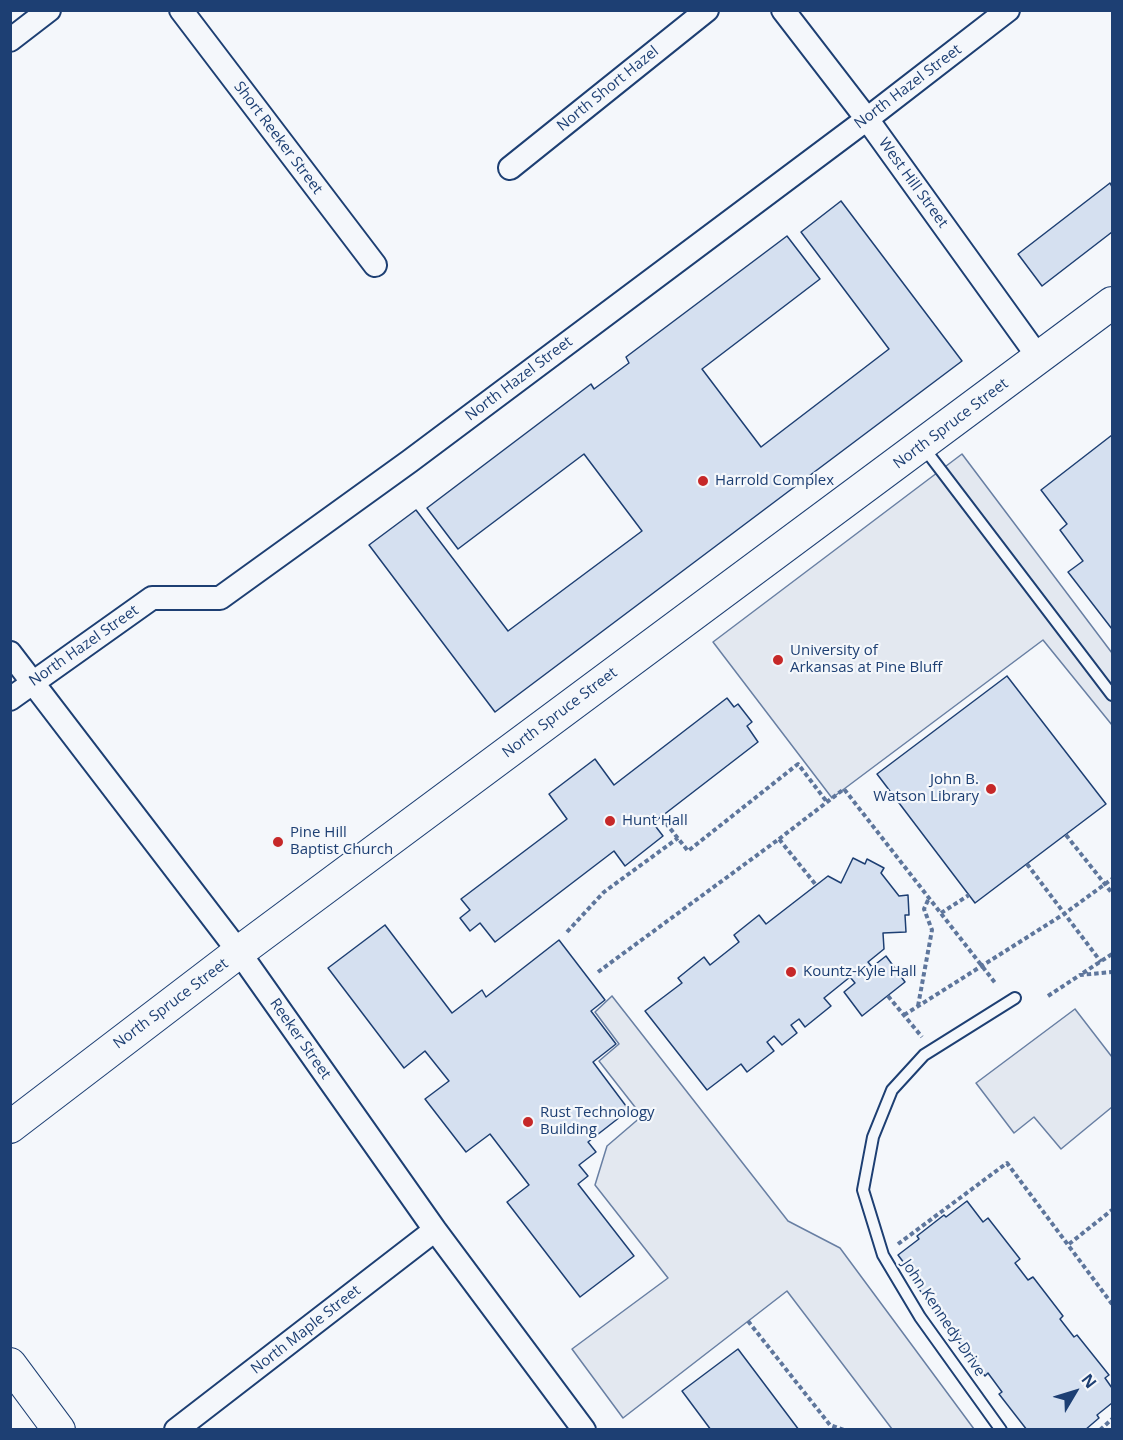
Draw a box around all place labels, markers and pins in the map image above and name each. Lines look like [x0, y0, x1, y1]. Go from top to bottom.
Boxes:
place label: Harrold Complex [715, 472, 834, 490]
marker: Harrold Complex [696, 474, 710, 488]
place label: University of Arkansas at Pine Bluff [790, 642, 942, 677]
marker: University of Arkansas at Pine Bluff [771, 653, 785, 667]
place label: John B. Watson Library [873, 771, 979, 806]
marker: John B. Watson Library [984, 782, 998, 796]
place label: Hunt Hall [622, 812, 688, 830]
marker: Hunt Hall [603, 814, 617, 828]
place label: Pine Hill Baptist Church [290, 824, 393, 859]
marker: Pine Hill Baptist Church [271, 835, 285, 849]
place label: Kountz-Kyle Hall [803, 963, 917, 981]
marker: Kountz-Kyle Hall [784, 965, 798, 979]
place label: Rust Technology Building [540, 1104, 655, 1139]
marker: Rust Technology Building [521, 1115, 535, 1129]

